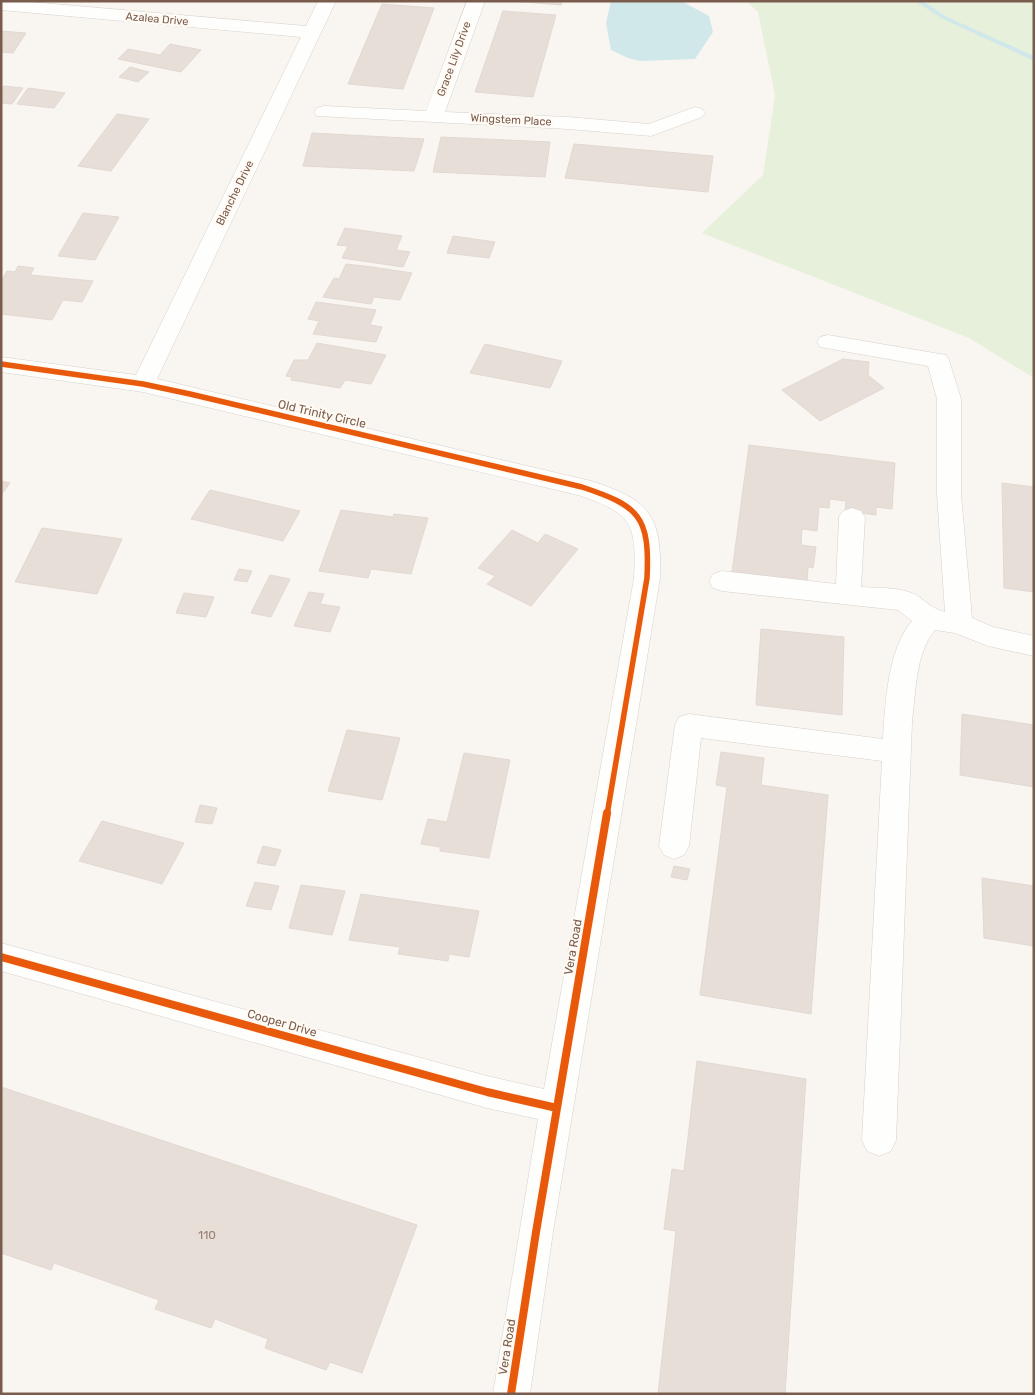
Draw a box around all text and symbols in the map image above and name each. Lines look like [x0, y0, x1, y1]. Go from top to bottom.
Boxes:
street label: Azalea Drive [125, 10, 189, 28]
street label: Grace Lily Drive [434, 20, 474, 98]
street label: Wingstem Place [470, 111, 552, 129]
street label: Blanche Drive [214, 158, 256, 228]
street label: Old Trinity Circle [277, 397, 368, 431]
street label: Vera Road [561, 918, 585, 976]
street label: Cooper Drive [246, 1006, 319, 1040]
house number: 110 [198, 1228, 216, 1242]
street label: Vera Road [496, 1318, 518, 1376]

